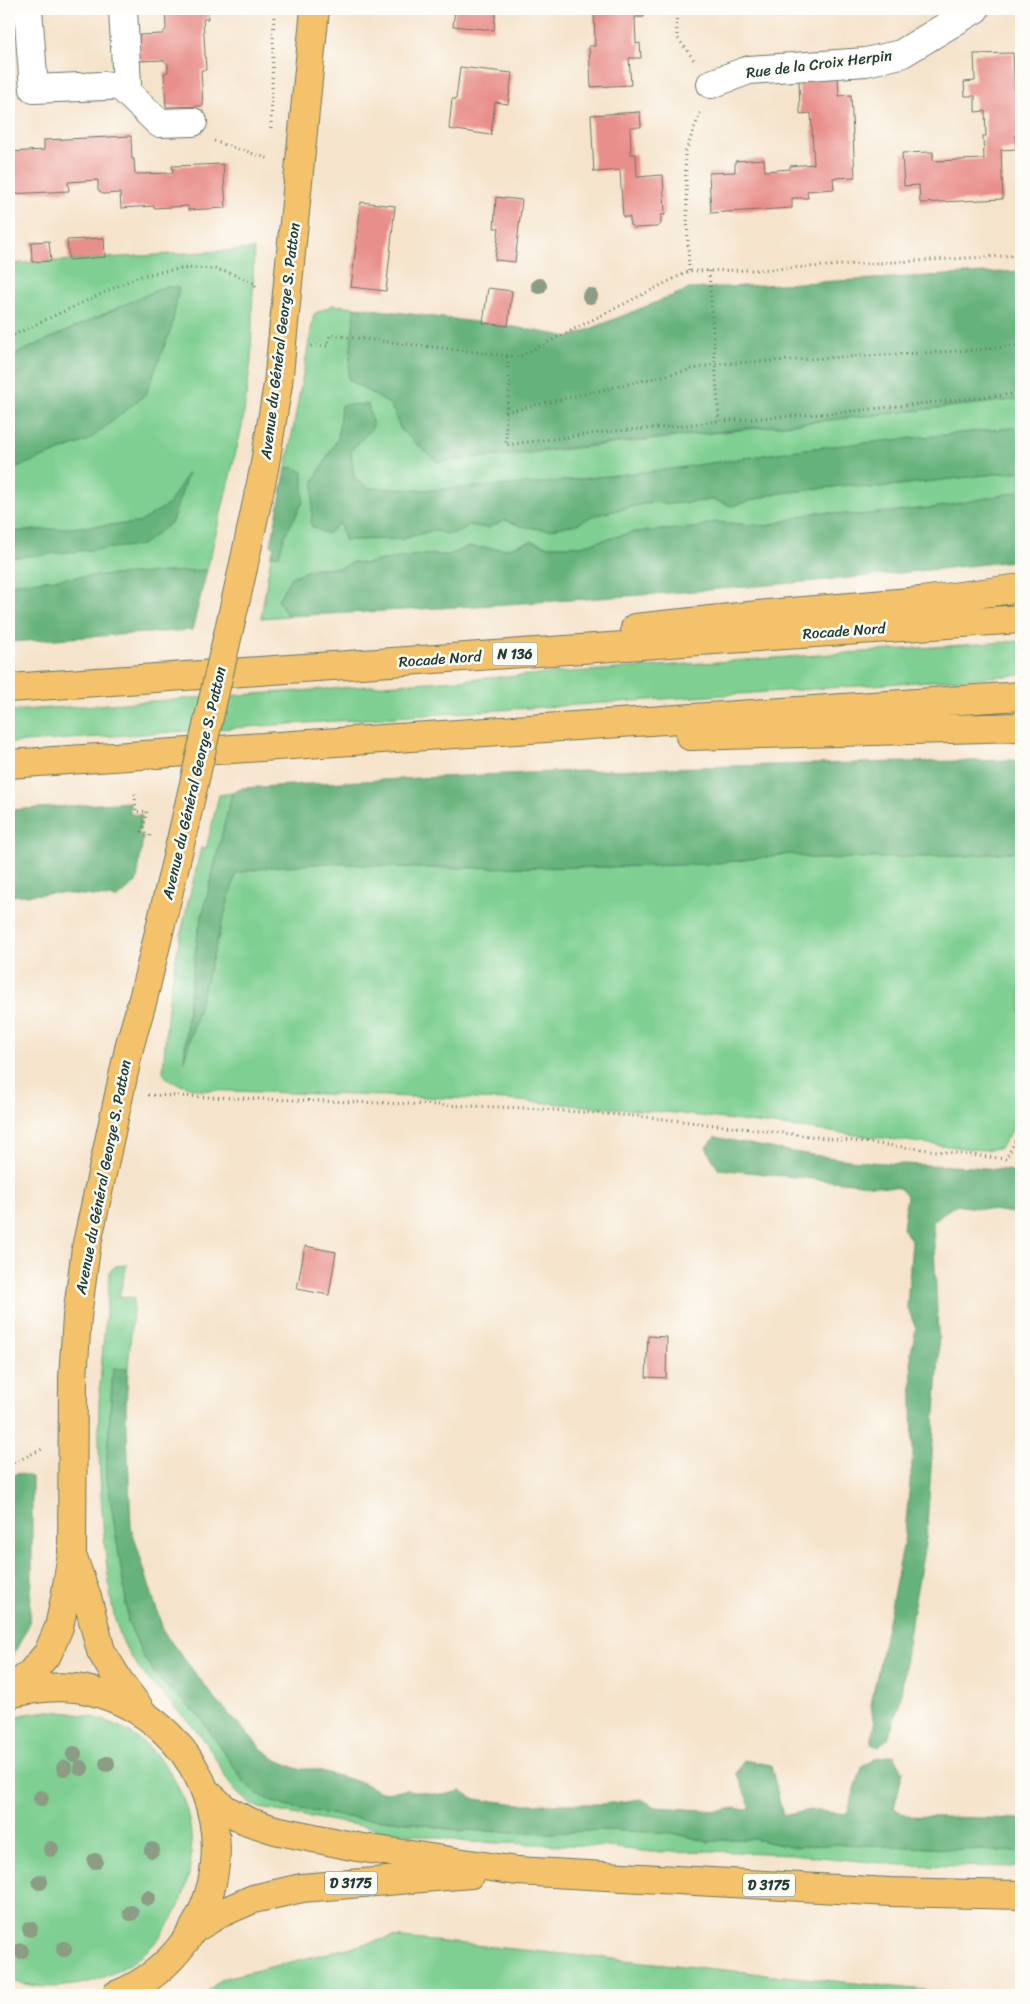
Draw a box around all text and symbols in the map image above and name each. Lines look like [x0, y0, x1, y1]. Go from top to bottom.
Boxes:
street label: Rue de la Croix Herpin [744, 42, 894, 86]
street label: Avenue du Général George S. Patton [252, 221, 307, 462]
street label: Rocade Nord [802, 615, 887, 647]
road number: N 136 [492, 642, 538, 666]
street label: Rocade Nord [398, 643, 483, 675]
street label: Avenue du Général George S. Patton [154, 664, 233, 903]
street label: Avenue du Général George S. Patton [67, 1058, 138, 1297]
road number: D 3175 [325, 1872, 377, 1895]
road number: D 3175 [743, 1874, 795, 1896]

